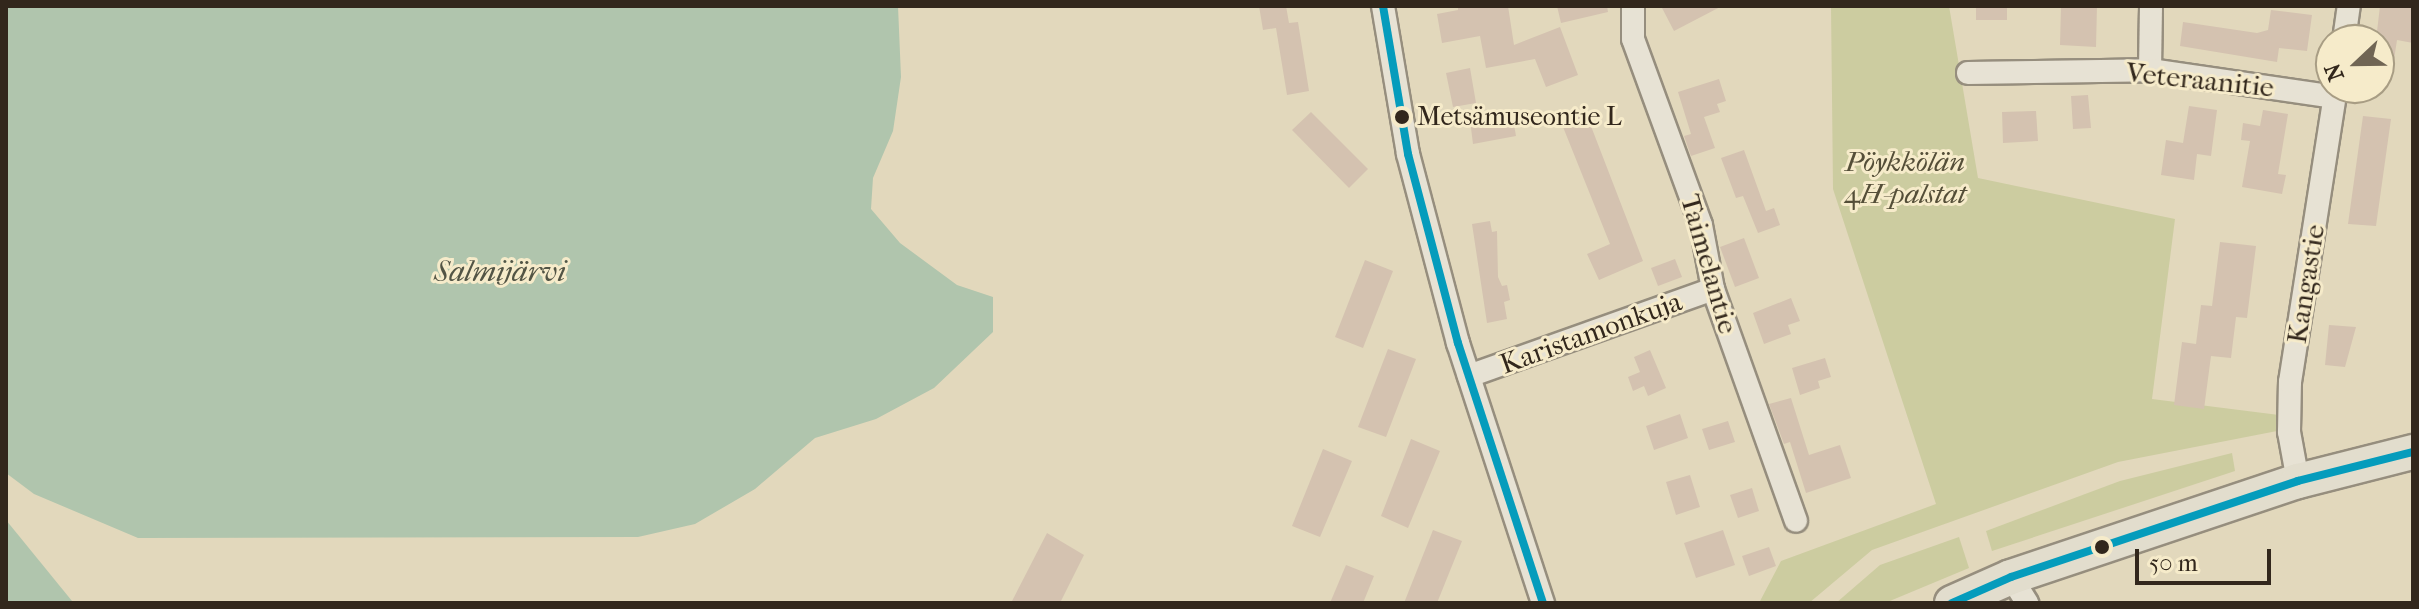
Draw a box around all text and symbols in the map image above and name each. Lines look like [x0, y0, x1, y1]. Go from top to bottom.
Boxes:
north arrow [2315, 24, 2395, 104]
street label: Veteraanitie [2124, 56, 2276, 104]
text: N [2319, 60, 2350, 85]
place label: Metsämuseontie L [1417, 101, 1622, 133]
marker: Metsämuseontie L [1394, 109, 1410, 125]
park label: Pöykkölän 4H-palstat [1844, 145, 1966, 211]
street label: Taimelantie [1673, 191, 1745, 337]
street label: Kangastie [2280, 222, 2332, 346]
water label: Salmijärvi [434, 254, 566, 290]
street label: Karistamonkuja [1496, 285, 1686, 381]
scale bar [2139, 533, 2275, 583]
unlabelled marker [2094, 539, 2110, 555]
text: 50 m [2149, 549, 2198, 577]

